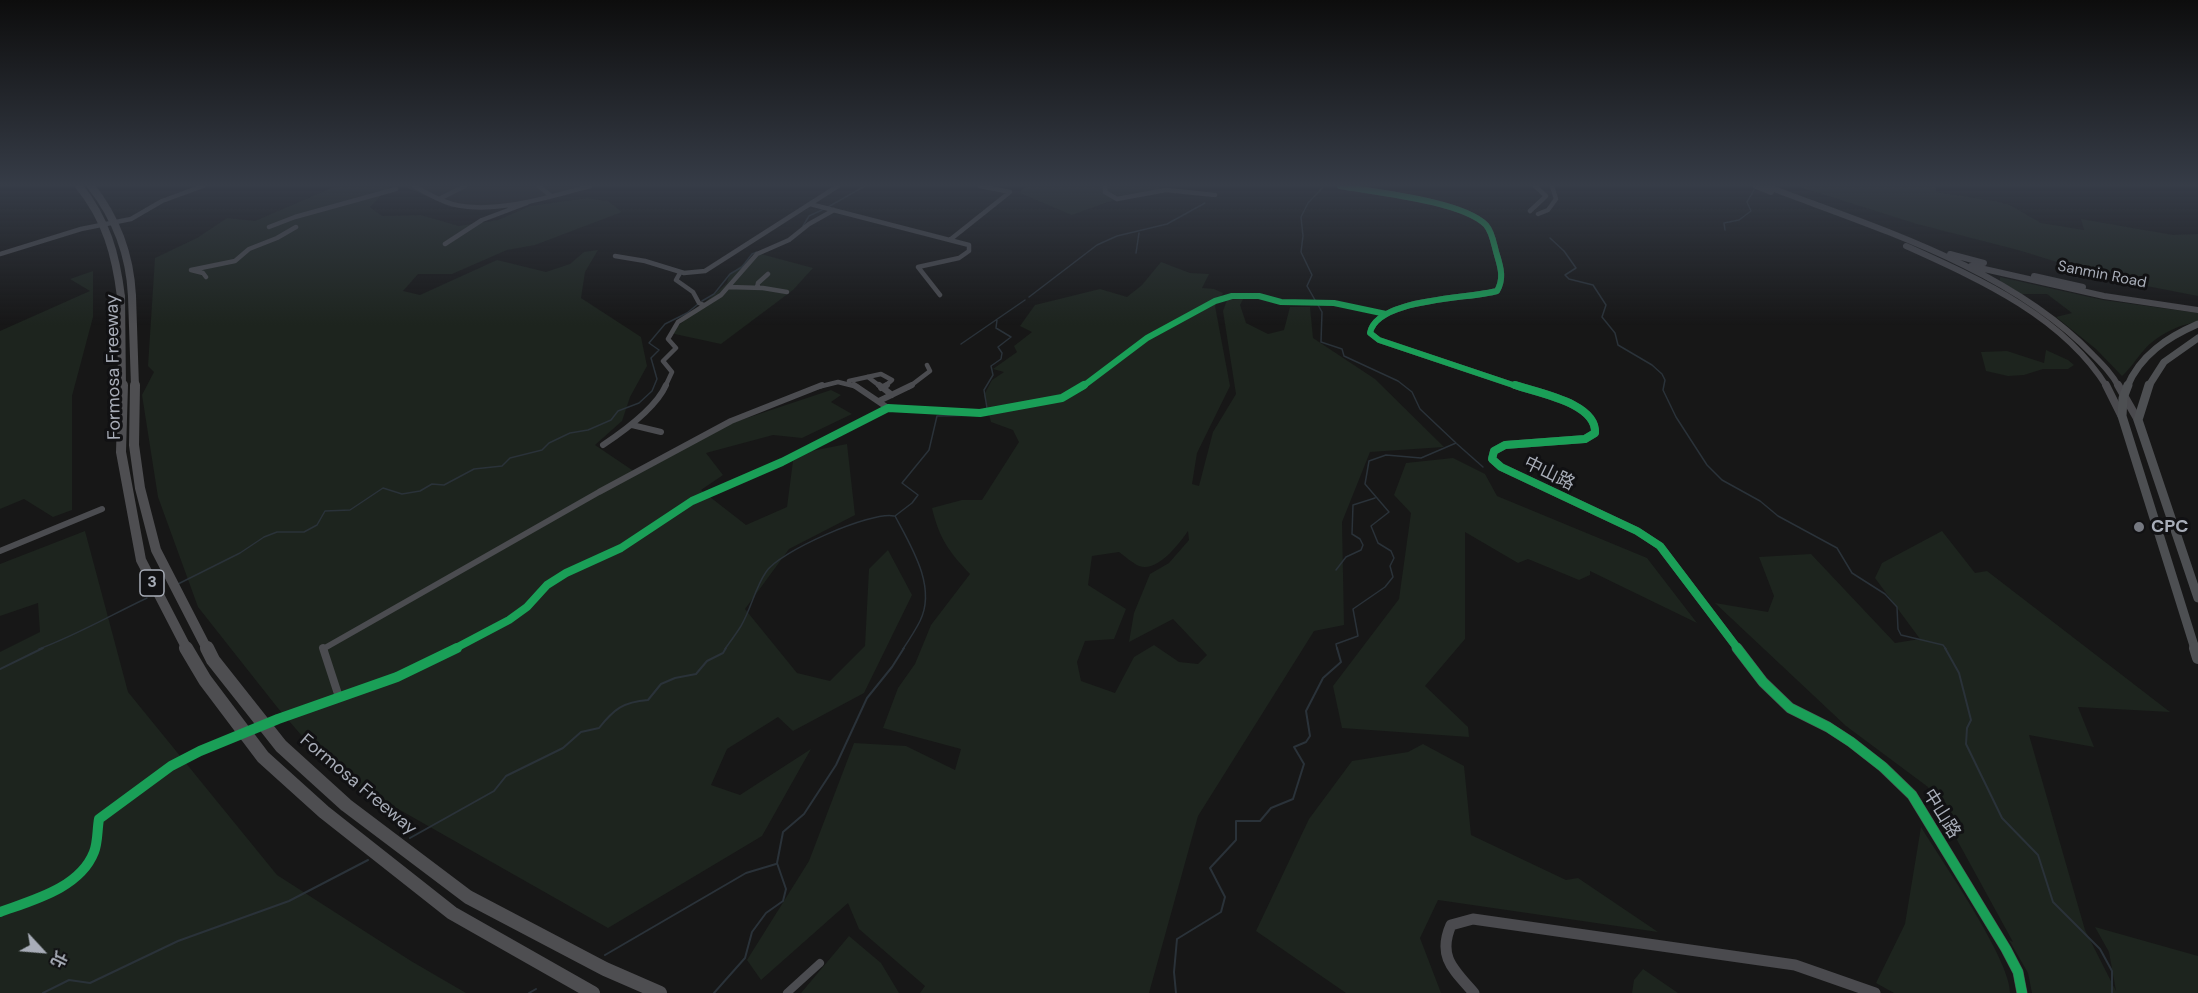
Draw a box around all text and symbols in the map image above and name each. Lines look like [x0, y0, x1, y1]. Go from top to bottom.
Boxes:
street label: Sanmin Road [2056, 258, 2148, 292]
street label: Formosa Freeway [102, 294, 126, 440]
street label: 中山路 [1520, 452, 1578, 496]
place label: CPC [2151, 516, 2189, 538]
marker: CPC [2132, 520, 2146, 534]
road number: 3 [140, 570, 164, 596]
street label: Formosa Freeway [295, 730, 421, 840]
street label: 中山路 [1918, 785, 1964, 843]
north arrow [12, 921, 72, 981]
text: 北 [46, 947, 72, 971]

